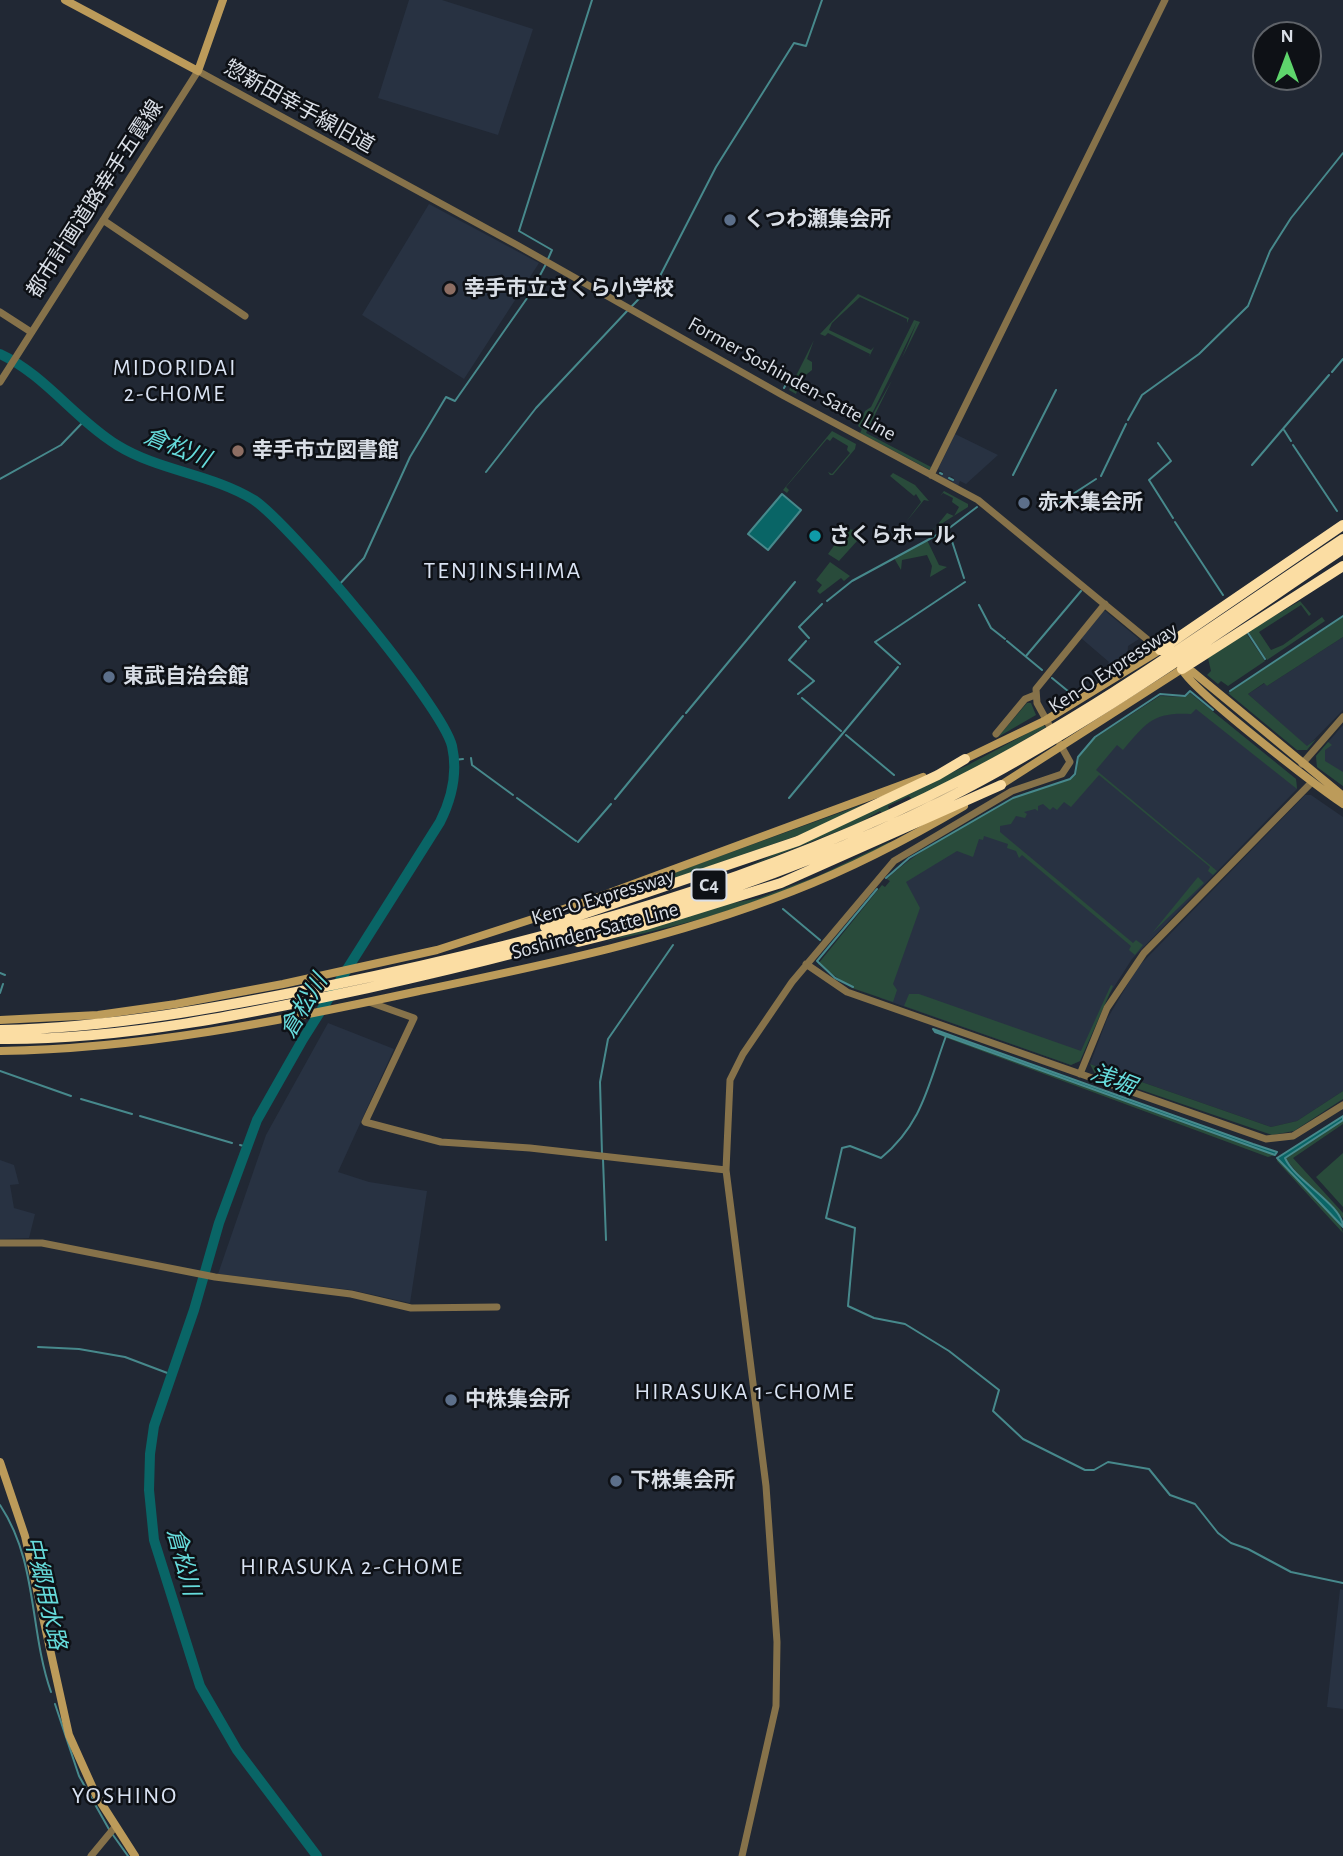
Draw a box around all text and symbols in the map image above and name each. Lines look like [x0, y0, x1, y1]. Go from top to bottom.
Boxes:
north arrow [1252, 21, 1322, 91]
text: N [1280, 27, 1294, 46]
street label: 惣新田幸手線旧道 [219, 55, 379, 159]
street label: 都市計画道路幸手五霞線 [22, 95, 168, 303]
place label: くつわ瀬集会所 [744, 207, 891, 233]
marker: くつわ瀬集会所 [722, 212, 738, 228]
place label: 幸手市立さくら小学校 [464, 276, 674, 302]
marker: 幸手市立さくら小学校 [442, 281, 458, 297]
street label: Former Soshinden-Satte Line [684, 311, 900, 447]
district label: MIDORIDAI 2-CHOME [114, 354, 236, 408]
water label: 倉松川 [140, 422, 214, 474]
place label: 幸手市立図書館 [252, 438, 399, 464]
marker: 幸手市立図書館 [230, 443, 246, 459]
place label: 赤木集会所 [1038, 490, 1143, 516]
marker: 赤木集会所 [1016, 495, 1032, 511]
place label: さくらホール [829, 523, 955, 549]
marker: さくらホール [807, 528, 823, 544]
district label: TENJINSHIMA [425, 557, 581, 585]
street label: Ken-O Expressway [1044, 617, 1182, 719]
place label: 東武自治会館 [123, 664, 249, 690]
marker: 東武自治会館 [101, 669, 117, 685]
street label: Ken-O Expressway [528, 863, 678, 931]
road number: C4 [692, 870, 726, 900]
street label: Soshinden-Satte Line [509, 897, 681, 965]
water label: 倉松川 [274, 969, 334, 1043]
water label: 浅堀 [1087, 1059, 1139, 1101]
district label: HIRASUKA 1-CHOME [637, 1378, 853, 1406]
place label: 中株集会所 [465, 1387, 570, 1413]
marker: 中株集会所 [443, 1392, 459, 1408]
place label: 下株集会所 [630, 1468, 735, 1494]
marker: 下株集会所 [608, 1473, 624, 1489]
water label: 倉松川 [161, 1525, 205, 1599]
water label: 中郷用水路 [19, 1534, 71, 1652]
district label: HIRASUKA 2-CHOME [242, 1553, 462, 1581]
district label: YOSHINO [73, 1782, 177, 1810]

